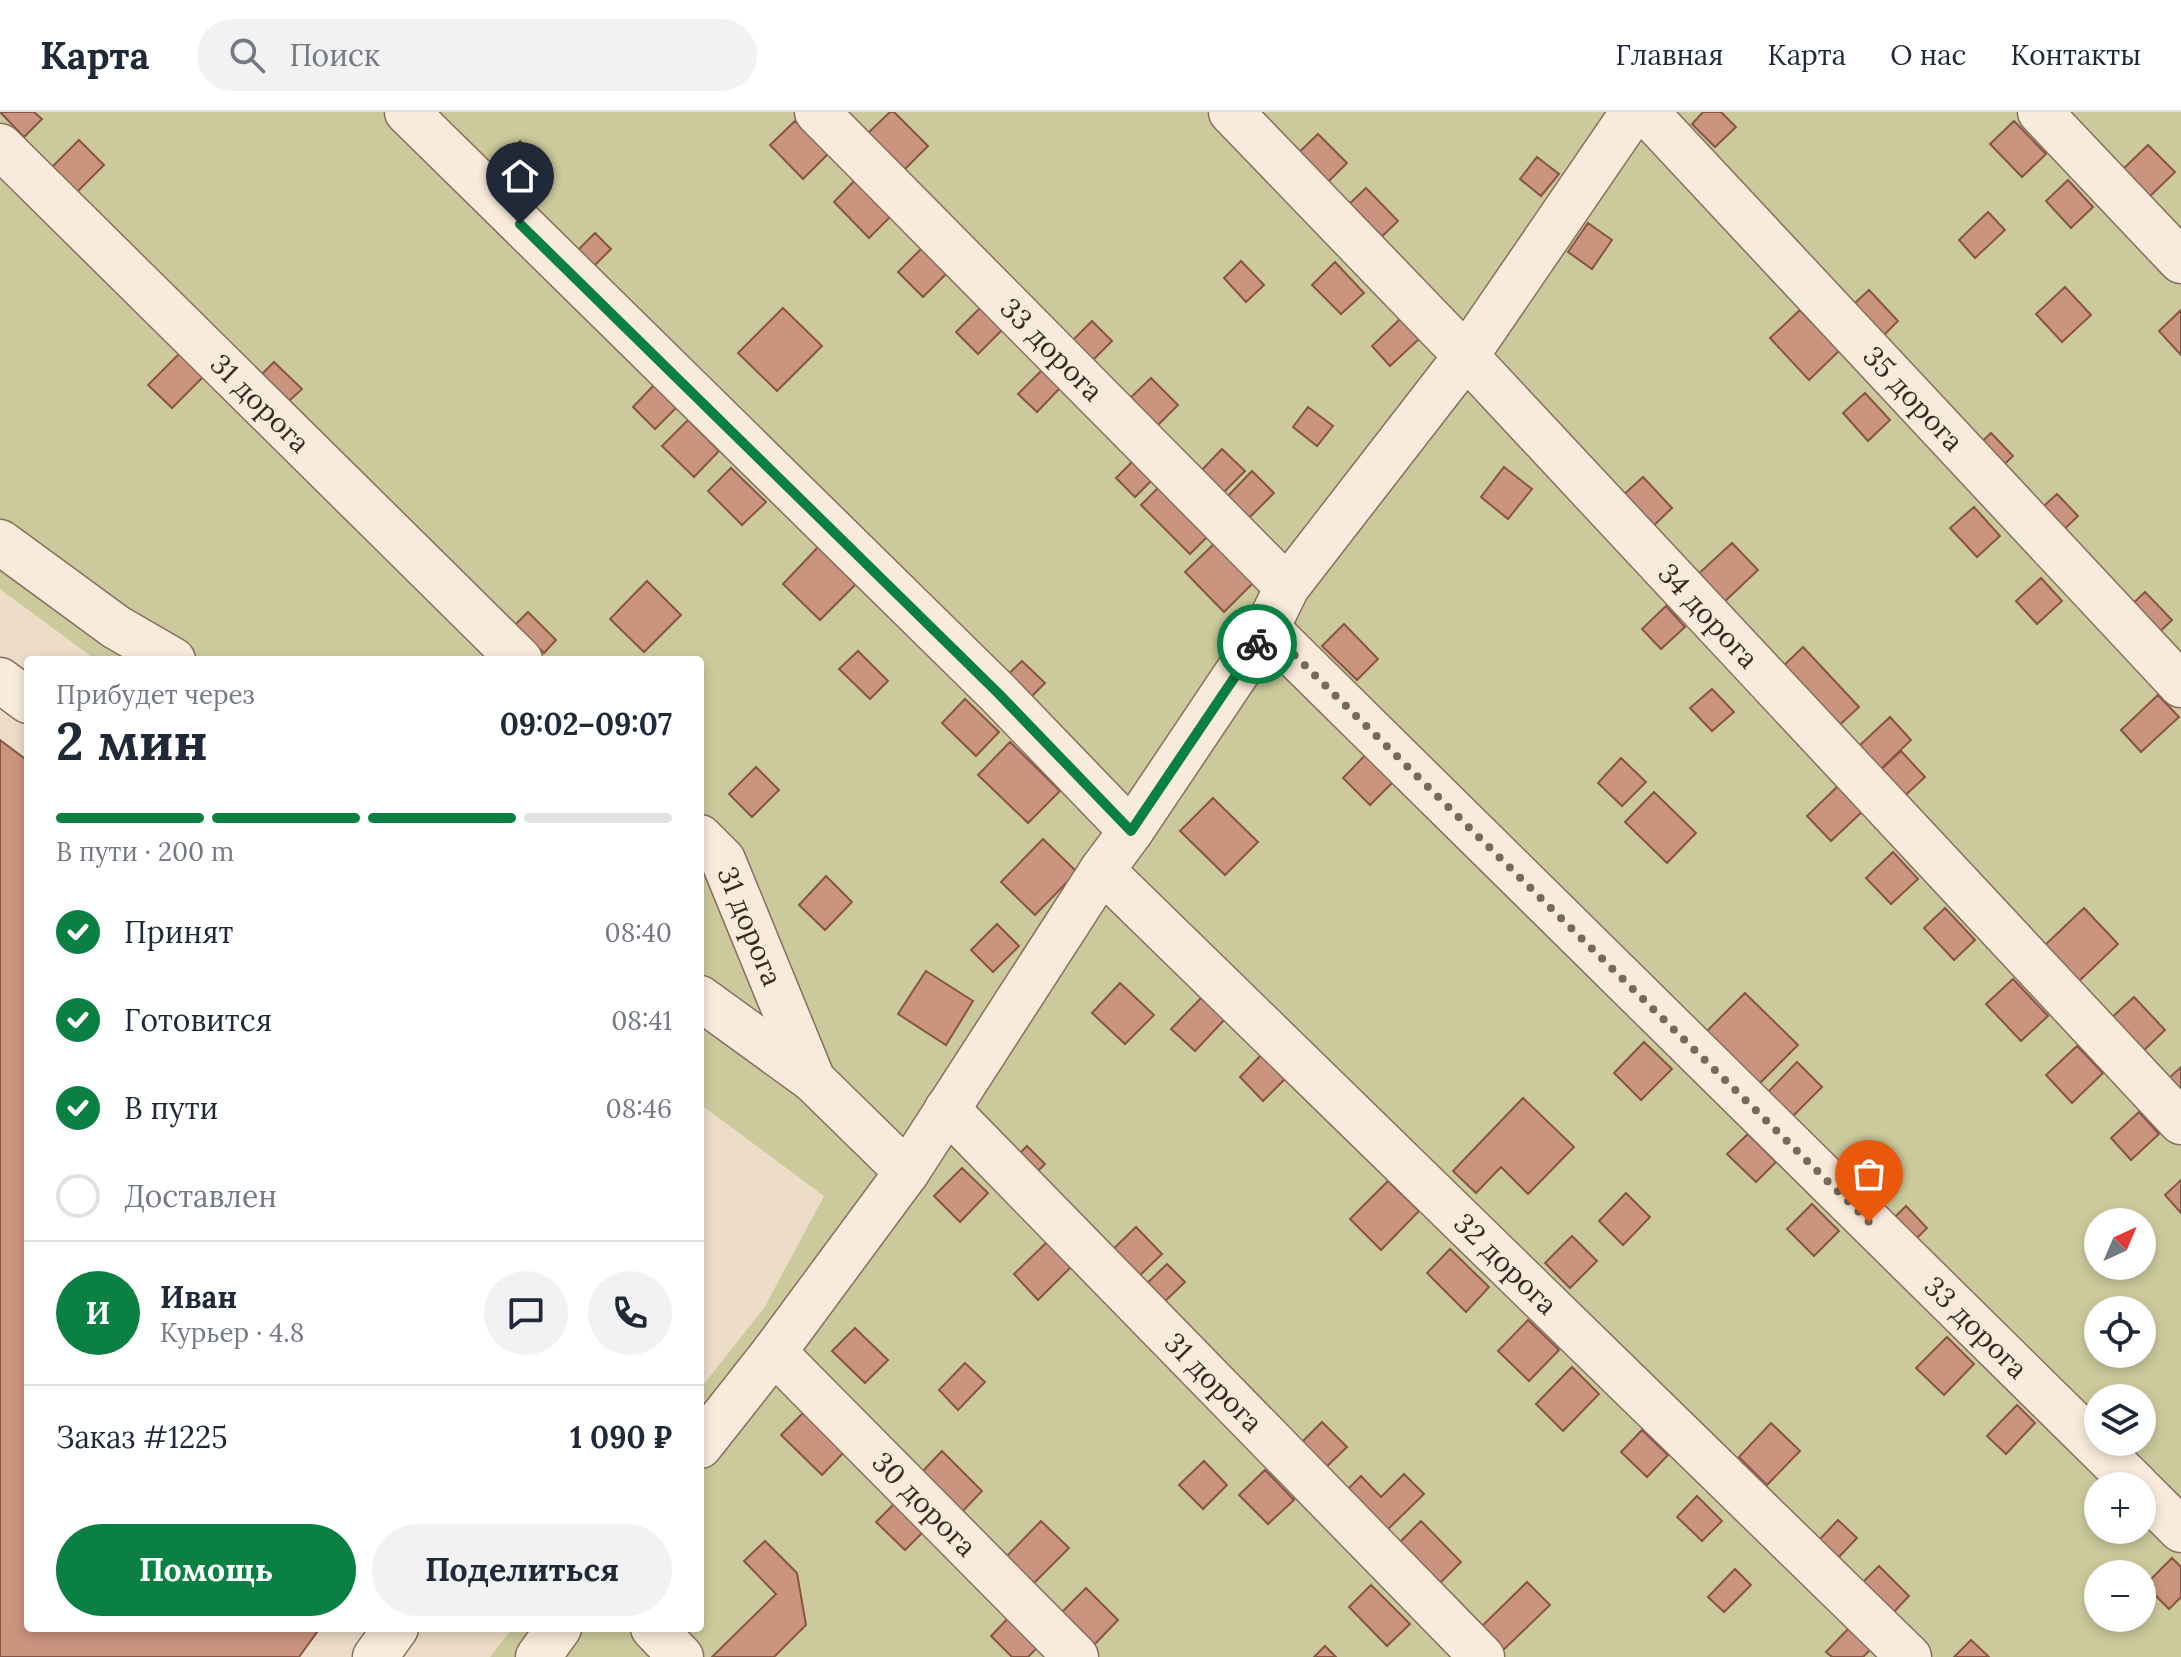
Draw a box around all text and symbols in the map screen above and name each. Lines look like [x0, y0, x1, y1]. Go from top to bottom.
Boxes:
search box [197, 19, 757, 91]
text: Карта [40, 31, 149, 79]
icon: search [225, 33, 269, 77]
text: Поиск [289, 36, 380, 74]
text: Главная [1615, 37, 1724, 73]
text: Карта [1768, 37, 1846, 73]
text: О нас [1890, 37, 1967, 73]
text: Контакты [2011, 37, 2141, 73]
pin [486, 142, 554, 224]
icon: home [498, 154, 542, 198]
street label: 33 дорога [993, 290, 1111, 409]
street label: 35 дорога [1856, 338, 1971, 459]
street label: 31 дорога [203, 346, 318, 460]
street label: 34 дорога [1651, 556, 1766, 676]
courier [1217, 604, 1297, 684]
icon: bike [1235, 622, 1279, 666]
text: Прибудет через [56, 678, 255, 711]
text: 09:02–09:07 [500, 705, 672, 743]
text: 2 мин [56, 708, 208, 774]
text: В пути · 200 m [56, 835, 234, 868]
street label: 31 дорога [710, 861, 791, 991]
icon: check [56, 910, 100, 954]
text: Принят [124, 913, 233, 951]
text: 08:40 [605, 916, 672, 949]
icon: check [56, 998, 100, 1042]
text: Готовится [124, 1001, 272, 1039]
text: 08:41 [611, 1004, 672, 1037]
icon: check [56, 1086, 100, 1130]
text: В пути [124, 1089, 218, 1127]
text: 08:46 [606, 1092, 672, 1125]
pin [1835, 1140, 1903, 1222]
icon: bag [1847, 1152, 1891, 1196]
text: Доставлен [124, 1177, 277, 1215]
street label: 32 дорога [1446, 1205, 1565, 1322]
north arrow [2084, 1208, 2156, 1280]
map controls [2084, 1208, 2156, 1632]
street label: 33 дорога [1917, 1268, 2036, 1386]
button: chat [484, 1271, 568, 1355]
button: phone [588, 1271, 672, 1355]
text: Иван [160, 1278, 237, 1316]
text: И [86, 1294, 110, 1332]
button: locate [2084, 1296, 2156, 1368]
text: Курьер · 4.8 [160, 1316, 304, 1349]
street label: 31 дорога [1157, 1325, 1271, 1440]
button: layers [2084, 1384, 2156, 1456]
text: Заказ #1225 [56, 1418, 228, 1456]
text: 1 090 ₽ [570, 1418, 672, 1456]
street label: 30 дорога [865, 1444, 984, 1564]
button: + [2084, 1472, 2156, 1544]
button: Помощь [56, 1524, 356, 1616]
button: Поделиться [372, 1524, 672, 1616]
button: − [2084, 1560, 2156, 1632]

